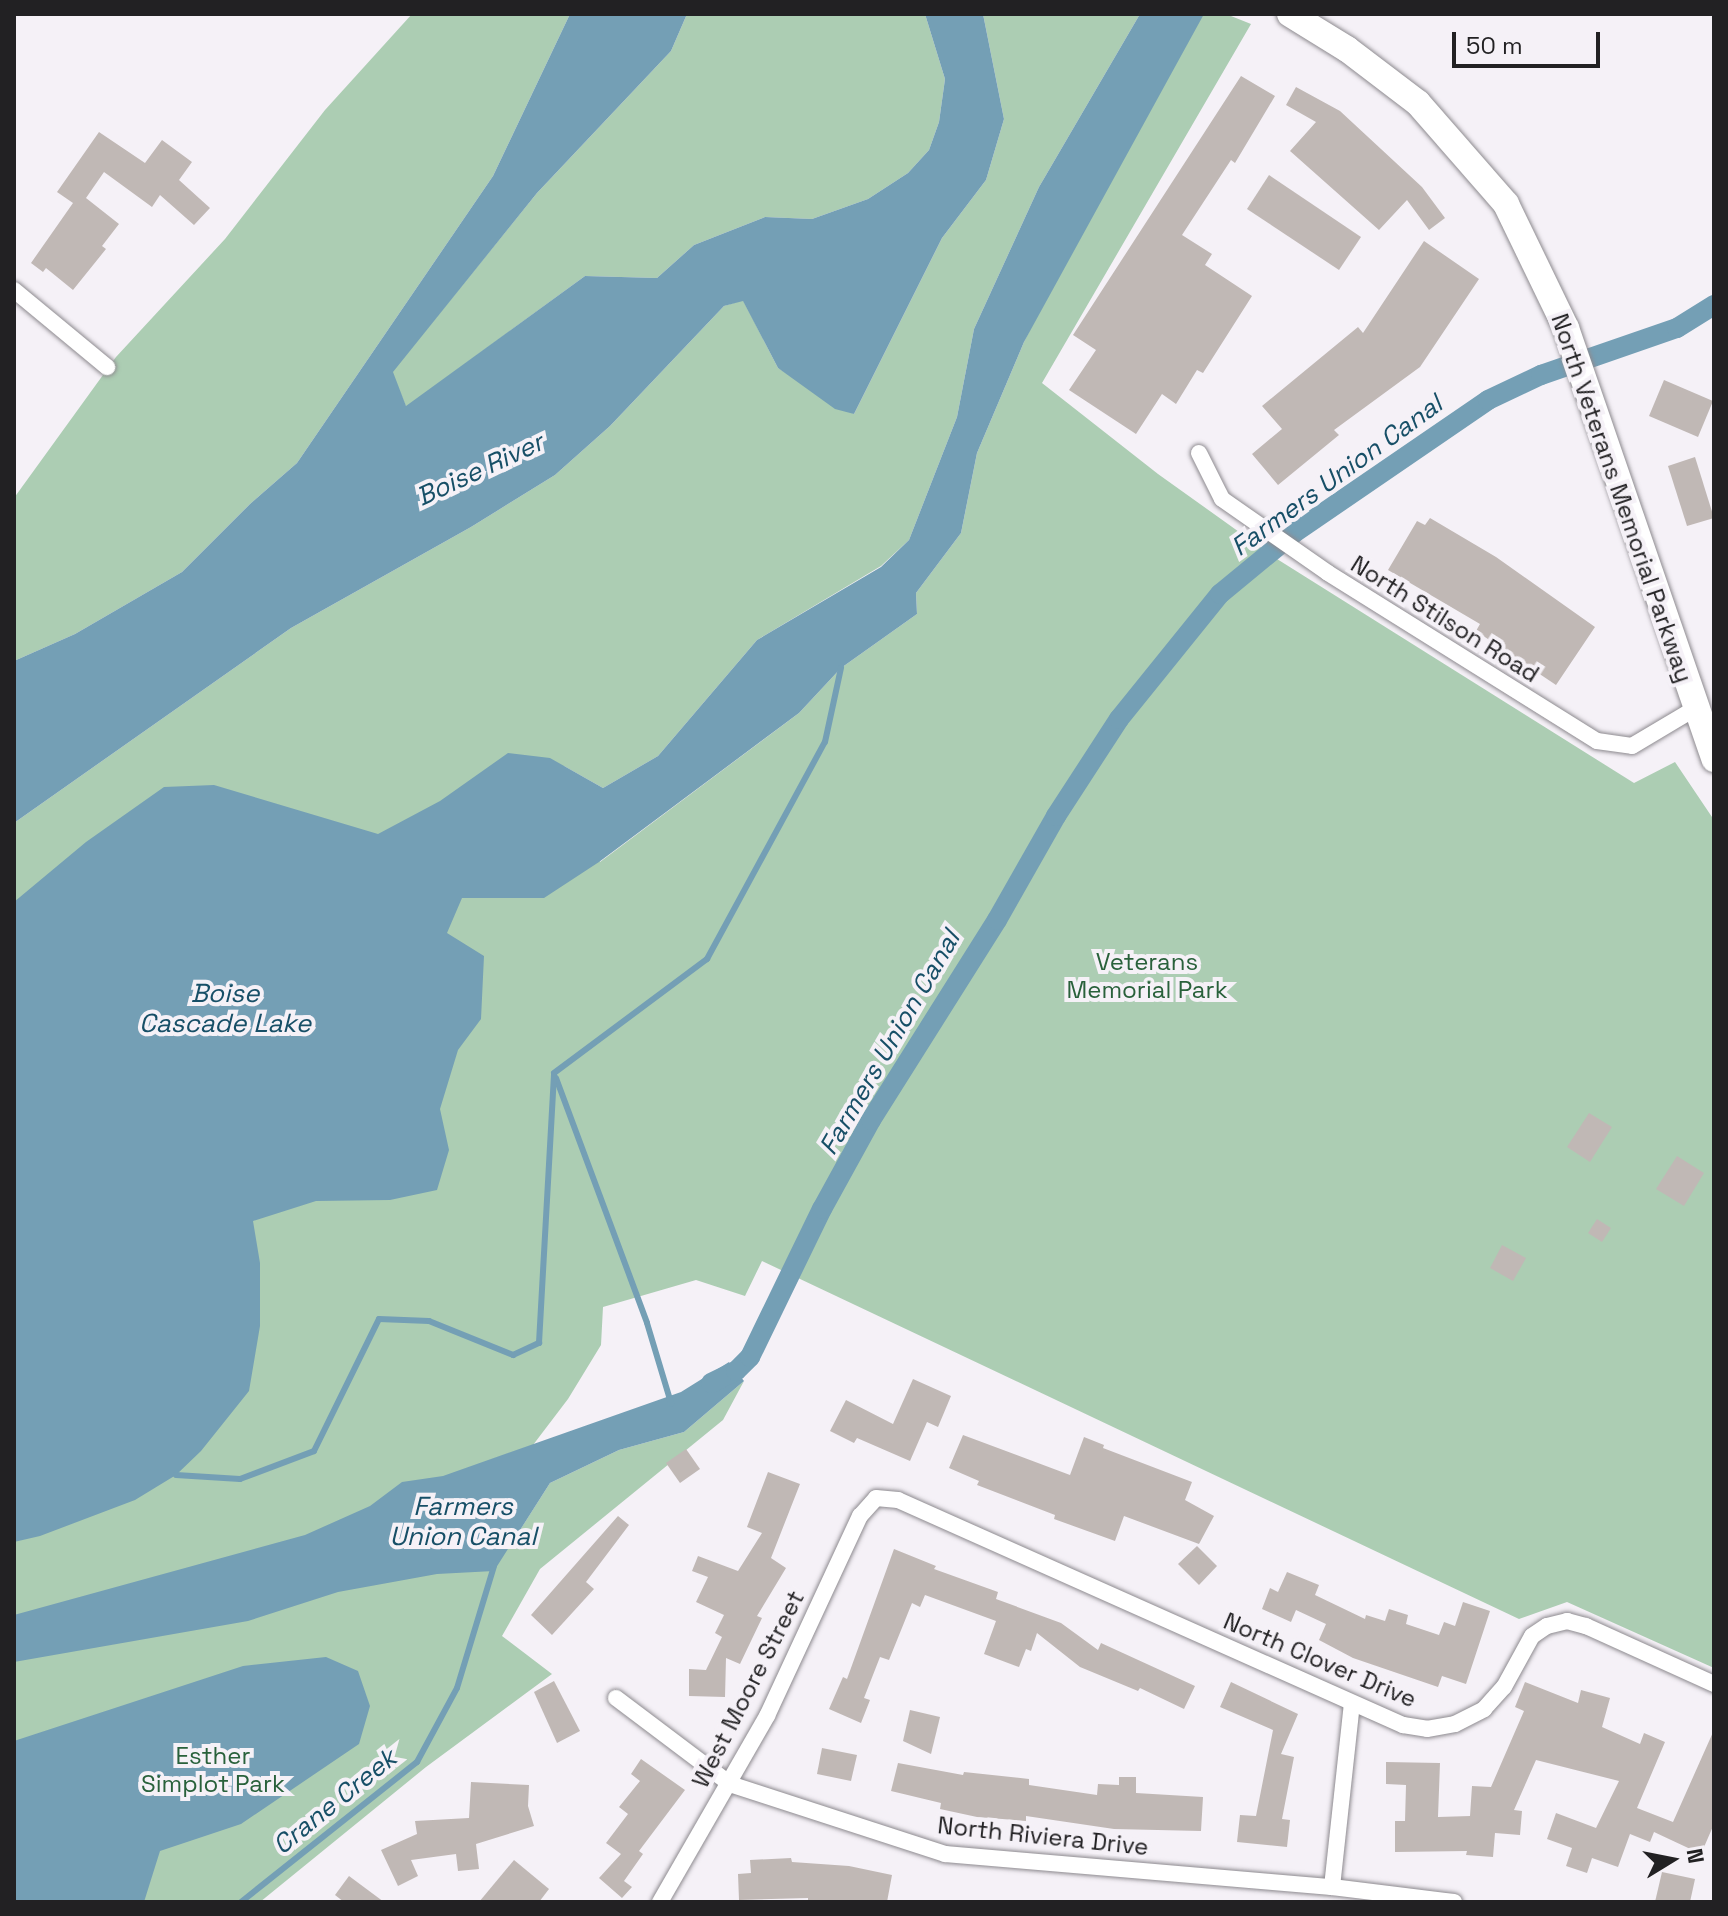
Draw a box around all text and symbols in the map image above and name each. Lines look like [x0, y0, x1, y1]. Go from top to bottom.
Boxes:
scale bar [1456, 16, 1604, 66]
text: 50 m [1466, 30, 1523, 61]
street label: North Veterans Memorial Parkway [1545, 310, 1699, 686]
water label: Farmers Union Canal [1225, 389, 1449, 563]
water label: Boise River [411, 427, 549, 513]
street label: North Stilson Road [1346, 549, 1544, 689]
water label: Farmers Union Canal [813, 925, 967, 1161]
park label: Veterans Memorial Park [1066, 948, 1228, 1004]
water label: Boise Cascade Lake [139, 978, 311, 1040]
water label: Farmers Union Canal [389, 1491, 537, 1552]
street label: West Moore Street [686, 1586, 810, 1792]
street label: North Clover Drive [1219, 1606, 1421, 1714]
park label: Esther Simplot Park [141, 1742, 285, 1798]
water label: Crane Creek [267, 1743, 403, 1861]
street label: North Riviera Drive [936, 1811, 1150, 1861]
north arrow [1632, 1820, 1712, 1900]
text: N [1681, 1846, 1711, 1866]

